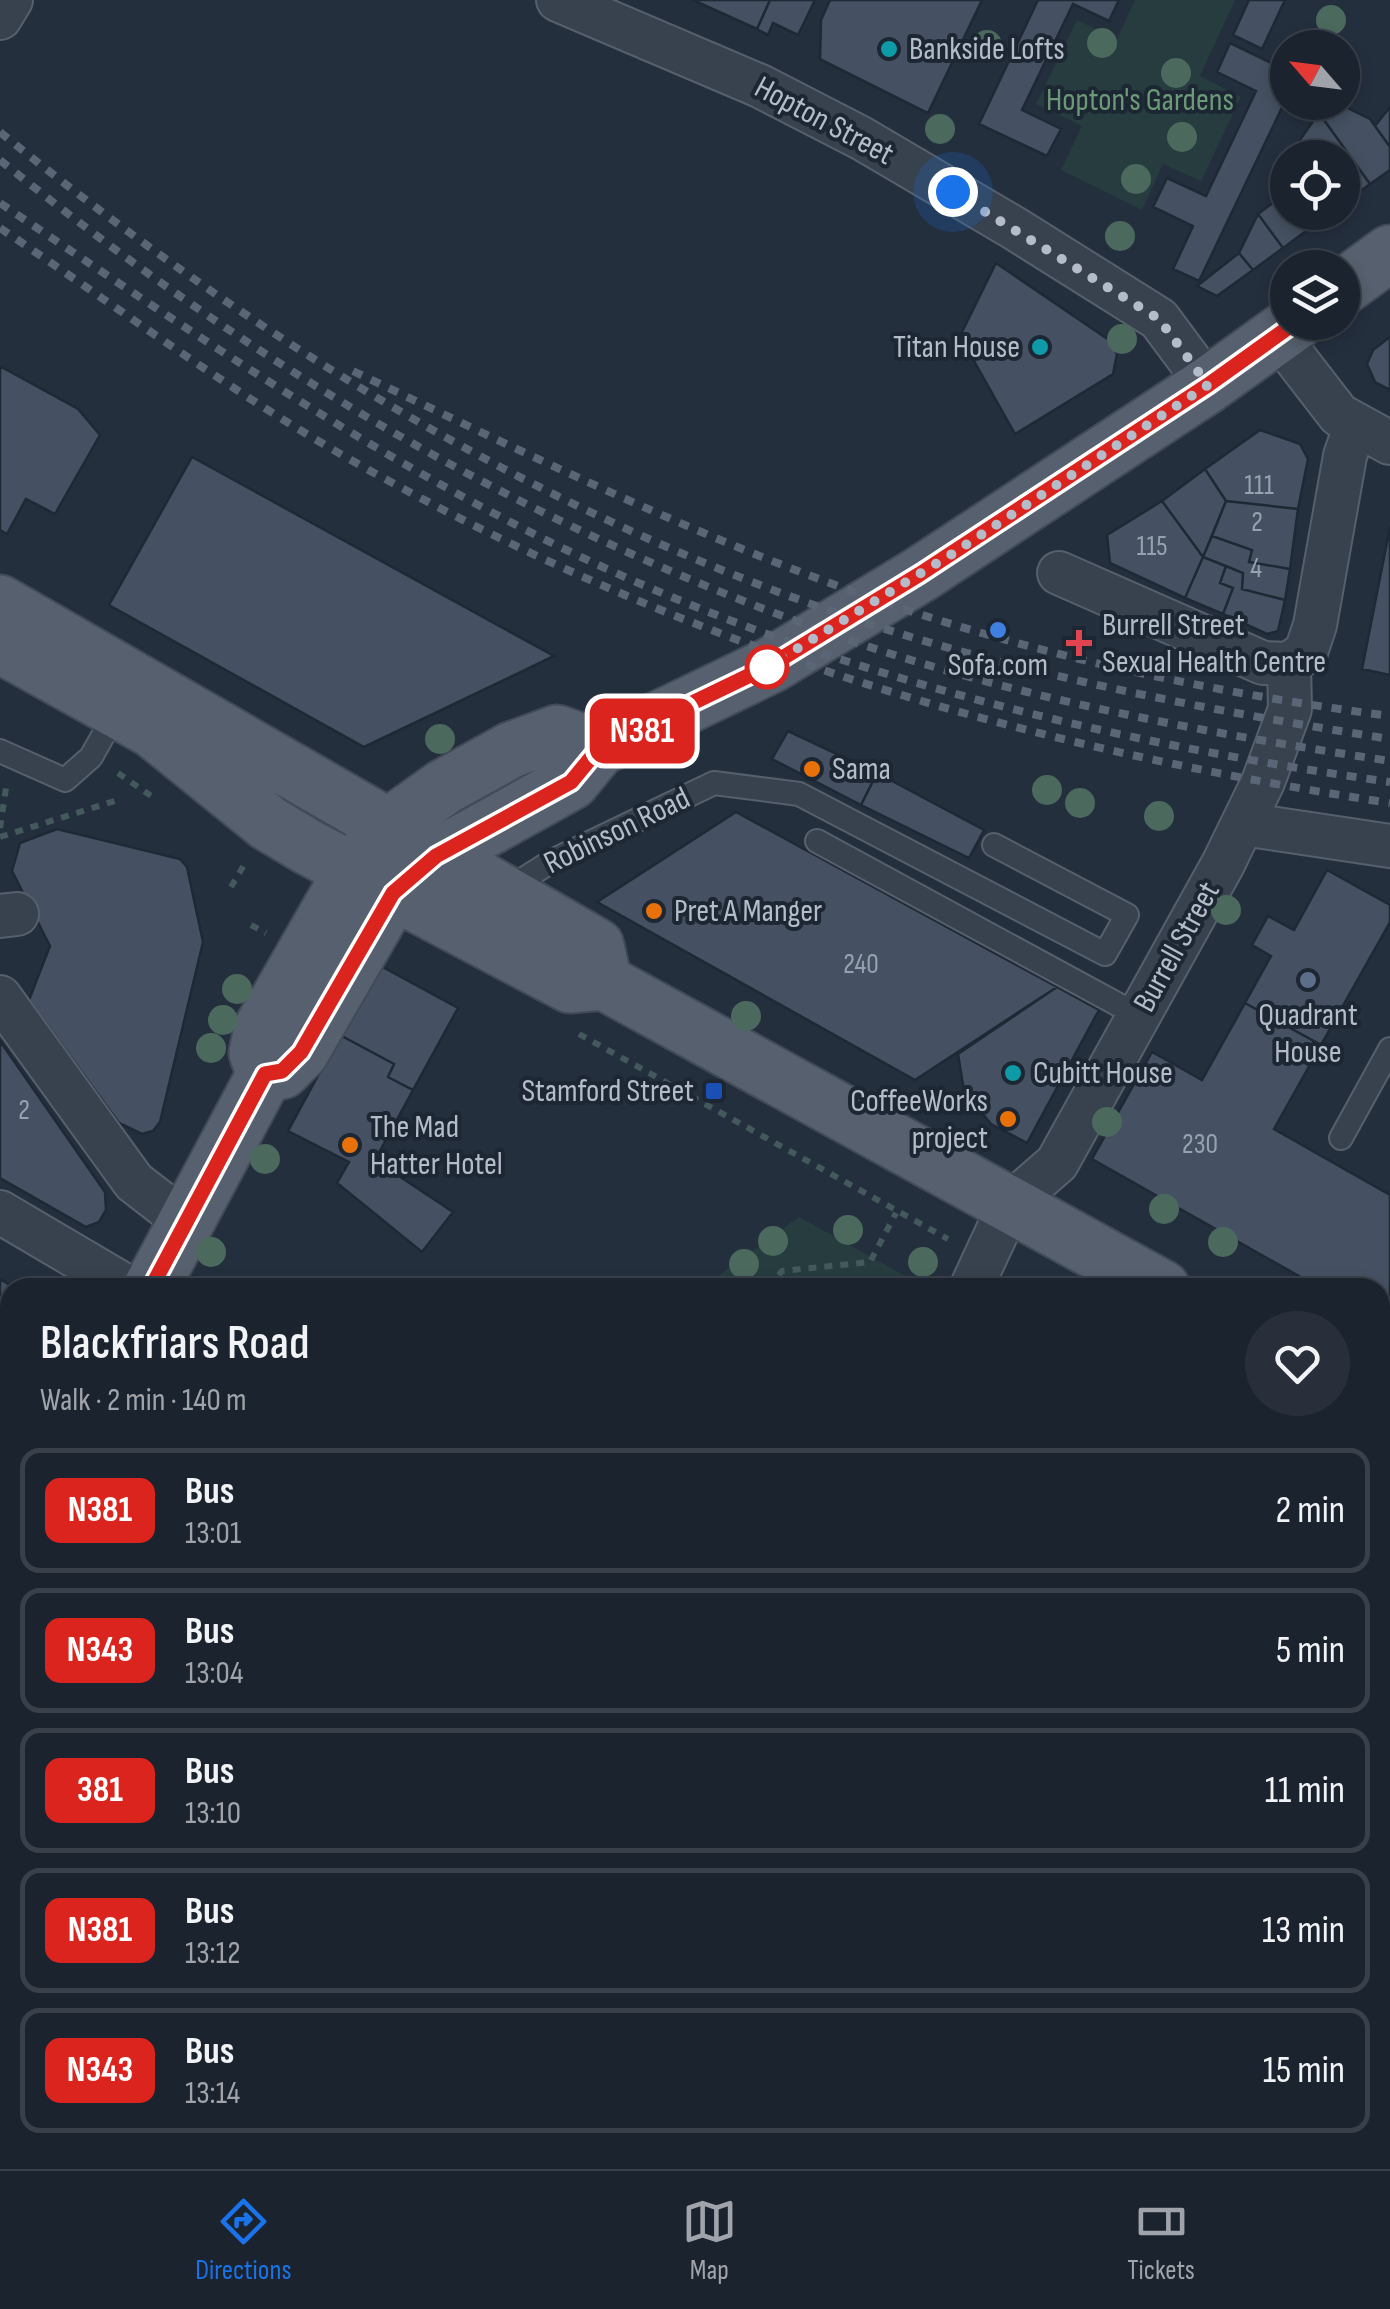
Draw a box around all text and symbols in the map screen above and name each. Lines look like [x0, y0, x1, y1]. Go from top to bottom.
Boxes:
place label: Bankside Lofts [909, 30, 1065, 69]
north arrow [1270, 30, 1360, 120]
map controls [1270, 30, 1360, 340]
marker: Bankside Lofts [878, 38, 900, 60]
street label: Hopton Street [748, 68, 900, 174]
park label: Hopton's Gardens [1046, 81, 1234, 120]
button: locate [1270, 140, 1360, 230]
your location [928, 167, 978, 217]
button: layers [1270, 250, 1360, 340]
place label: Titan House [893, 328, 1020, 367]
marker: Titan House [1029, 336, 1051, 358]
house number: 111 [1244, 469, 1274, 502]
house number: 2 [1251, 506, 1263, 539]
house number: 115 [1137, 530, 1167, 563]
house number: 4 [1250, 552, 1262, 585]
place label: Burrell Street Sexual Health Centre [1102, 606, 1326, 682]
marker: Sofa.com [987, 619, 1009, 641]
marker: Burrell Street Sexual Health Centre [1066, 630, 1092, 656]
unlabelled marker [746, 646, 788, 688]
place label: Sofa.com [948, 646, 1048, 685]
line badge: N381 [572, 698, 712, 764]
text: N381 [610, 710, 674, 753]
place label: Sama [832, 750, 891, 789]
marker: Sama [801, 758, 823, 780]
street label: Robinson Road [538, 779, 696, 883]
street label: Burrell Street [1125, 875, 1229, 1019]
place label: Pret A Manger [674, 892, 822, 931]
marker: Pret A Manger [643, 900, 665, 922]
house number: 240 [843, 948, 879, 981]
marker: Quadrant House [1297, 969, 1319, 991]
place label: Quadrant House [1258, 996, 1358, 1072]
place label: Cubitt House [1033, 1054, 1173, 1093]
marker: Cubitt House [1002, 1062, 1024, 1084]
place label: Stamford Street [521, 1072, 694, 1111]
marker: Stamford Street [703, 1080, 725, 1102]
place label: CoffeeWorks project [850, 1082, 988, 1158]
house number: 2 [18, 1094, 30, 1127]
place label: The Mad Hatter Hotel [370, 1108, 503, 1184]
marker: CoffeeWorks project [997, 1108, 1019, 1130]
house number: 230 [1182, 1128, 1218, 1161]
marker: The Mad Hatter Hotel [339, 1134, 361, 1156]
button: heart [1245, 1311, 1350, 1416]
text: Blackfriars Road [40, 1315, 310, 1372]
text: Walk · 2 min · 140 m [40, 1381, 247, 1420]
text: Bus [185, 1469, 234, 1514]
text: 2 min [1276, 1488, 1345, 1533]
text: N381 [68, 1489, 132, 1532]
text: 13:01 [185, 1514, 241, 1553]
text: Bus [185, 1609, 234, 1654]
text: 5 min [1276, 1628, 1345, 1673]
text: N343 [67, 1629, 133, 1672]
text: 13:04 [185, 1654, 243, 1693]
text: Bus [185, 1749, 234, 1794]
text: 11 min [1265, 1768, 1345, 1813]
text: 381 [77, 1769, 123, 1812]
text: 13:10 [185, 1794, 241, 1833]
text: Bus [185, 1889, 234, 1934]
text: 13 min [1262, 1908, 1345, 1953]
text: N381 [68, 1909, 132, 1952]
text: 13:12 [185, 1934, 240, 1973]
text: Bus [185, 2029, 234, 2074]
text: 15 min [1263, 2048, 1345, 2093]
text: N343 [67, 2049, 133, 2092]
text: 13:14 [185, 2074, 240, 2113]
tab: Directions [195, 2194, 291, 2287]
tab: Map [682, 2194, 737, 2287]
tab: Tickets [1127, 2194, 1195, 2287]

